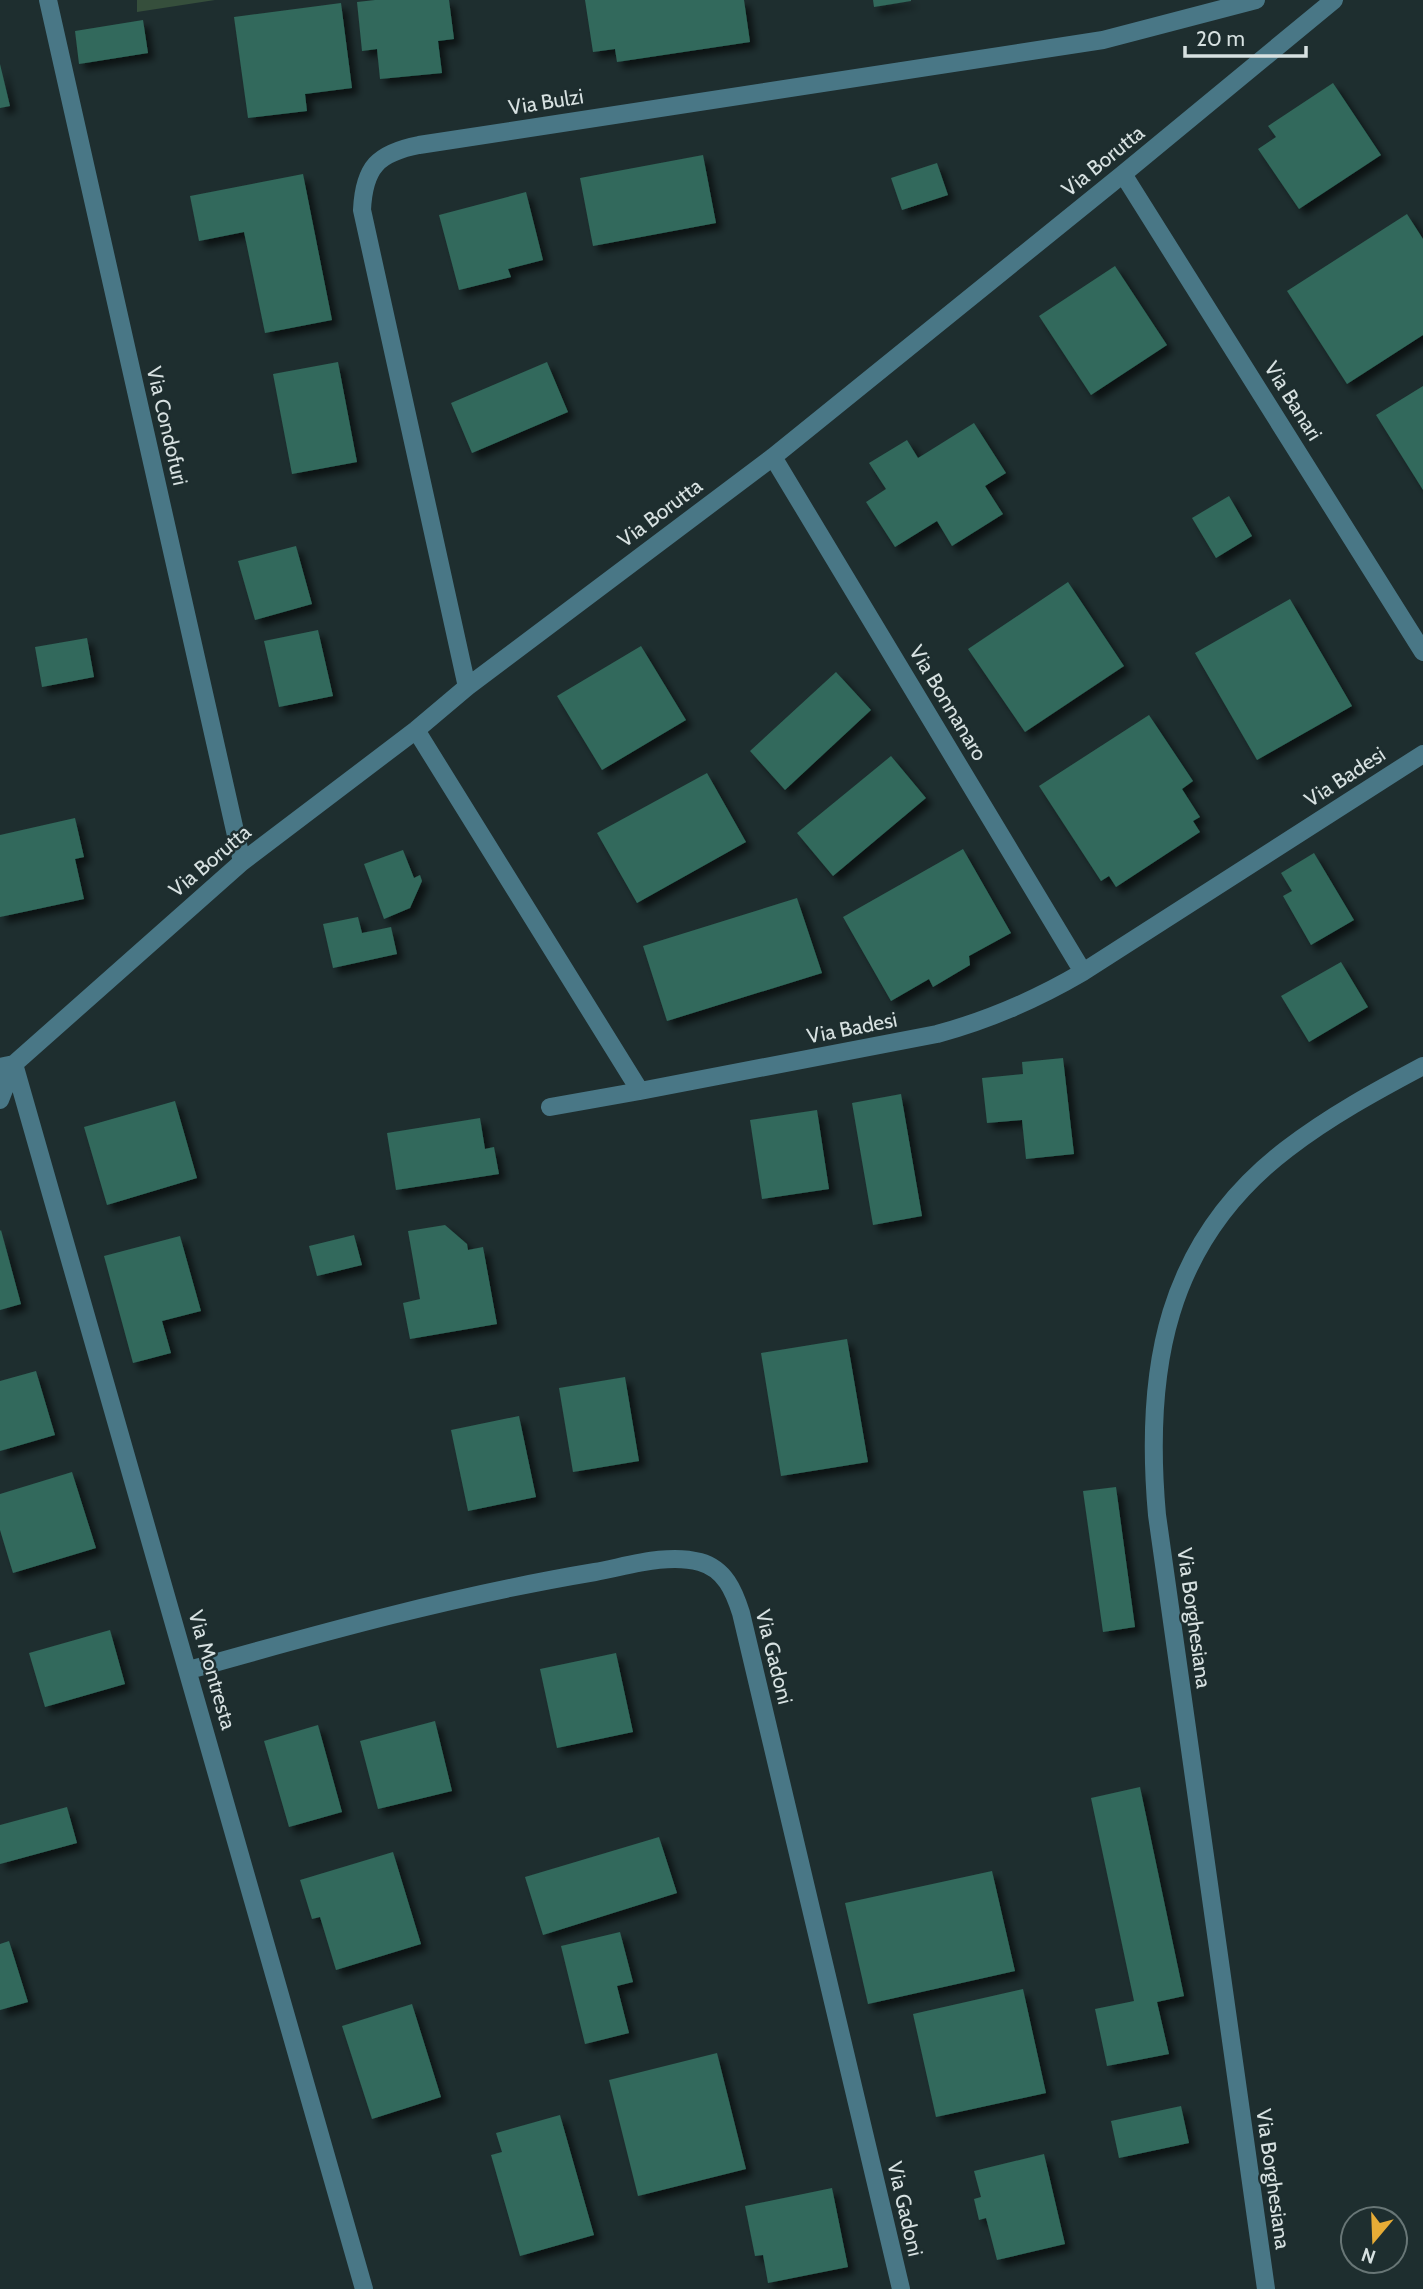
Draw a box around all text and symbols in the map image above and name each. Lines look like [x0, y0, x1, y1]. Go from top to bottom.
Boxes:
scale bar [1185, 14, 1306, 58]
text: 20 m [1196, 26, 1245, 51]
street label: Via Bulzi [507, 83, 585, 120]
street label: Via Borutta [1056, 120, 1149, 201]
street label: Via Banari [1259, 357, 1327, 445]
street label: Via Condofuri [142, 364, 193, 488]
street label: Via Borutta [613, 473, 707, 552]
street label: Via Bonnanaro [904, 640, 993, 765]
street label: Via Badesi [1300, 741, 1390, 812]
street label: Via Borutta [164, 819, 256, 902]
street label: Via Badesi [805, 1007, 899, 1048]
street label: Via Borghesiana [1172, 1546, 1217, 1690]
street label: Via Montresta [184, 1607, 241, 1732]
street label: Via Gadoni [751, 1607, 798, 1707]
street label: Via Borghesiana [1251, 2107, 1296, 2251]
street label: Via Gadoni [882, 2159, 929, 2259]
north arrow [1339, 2205, 1409, 2275]
text: N [1359, 2243, 1379, 2269]

